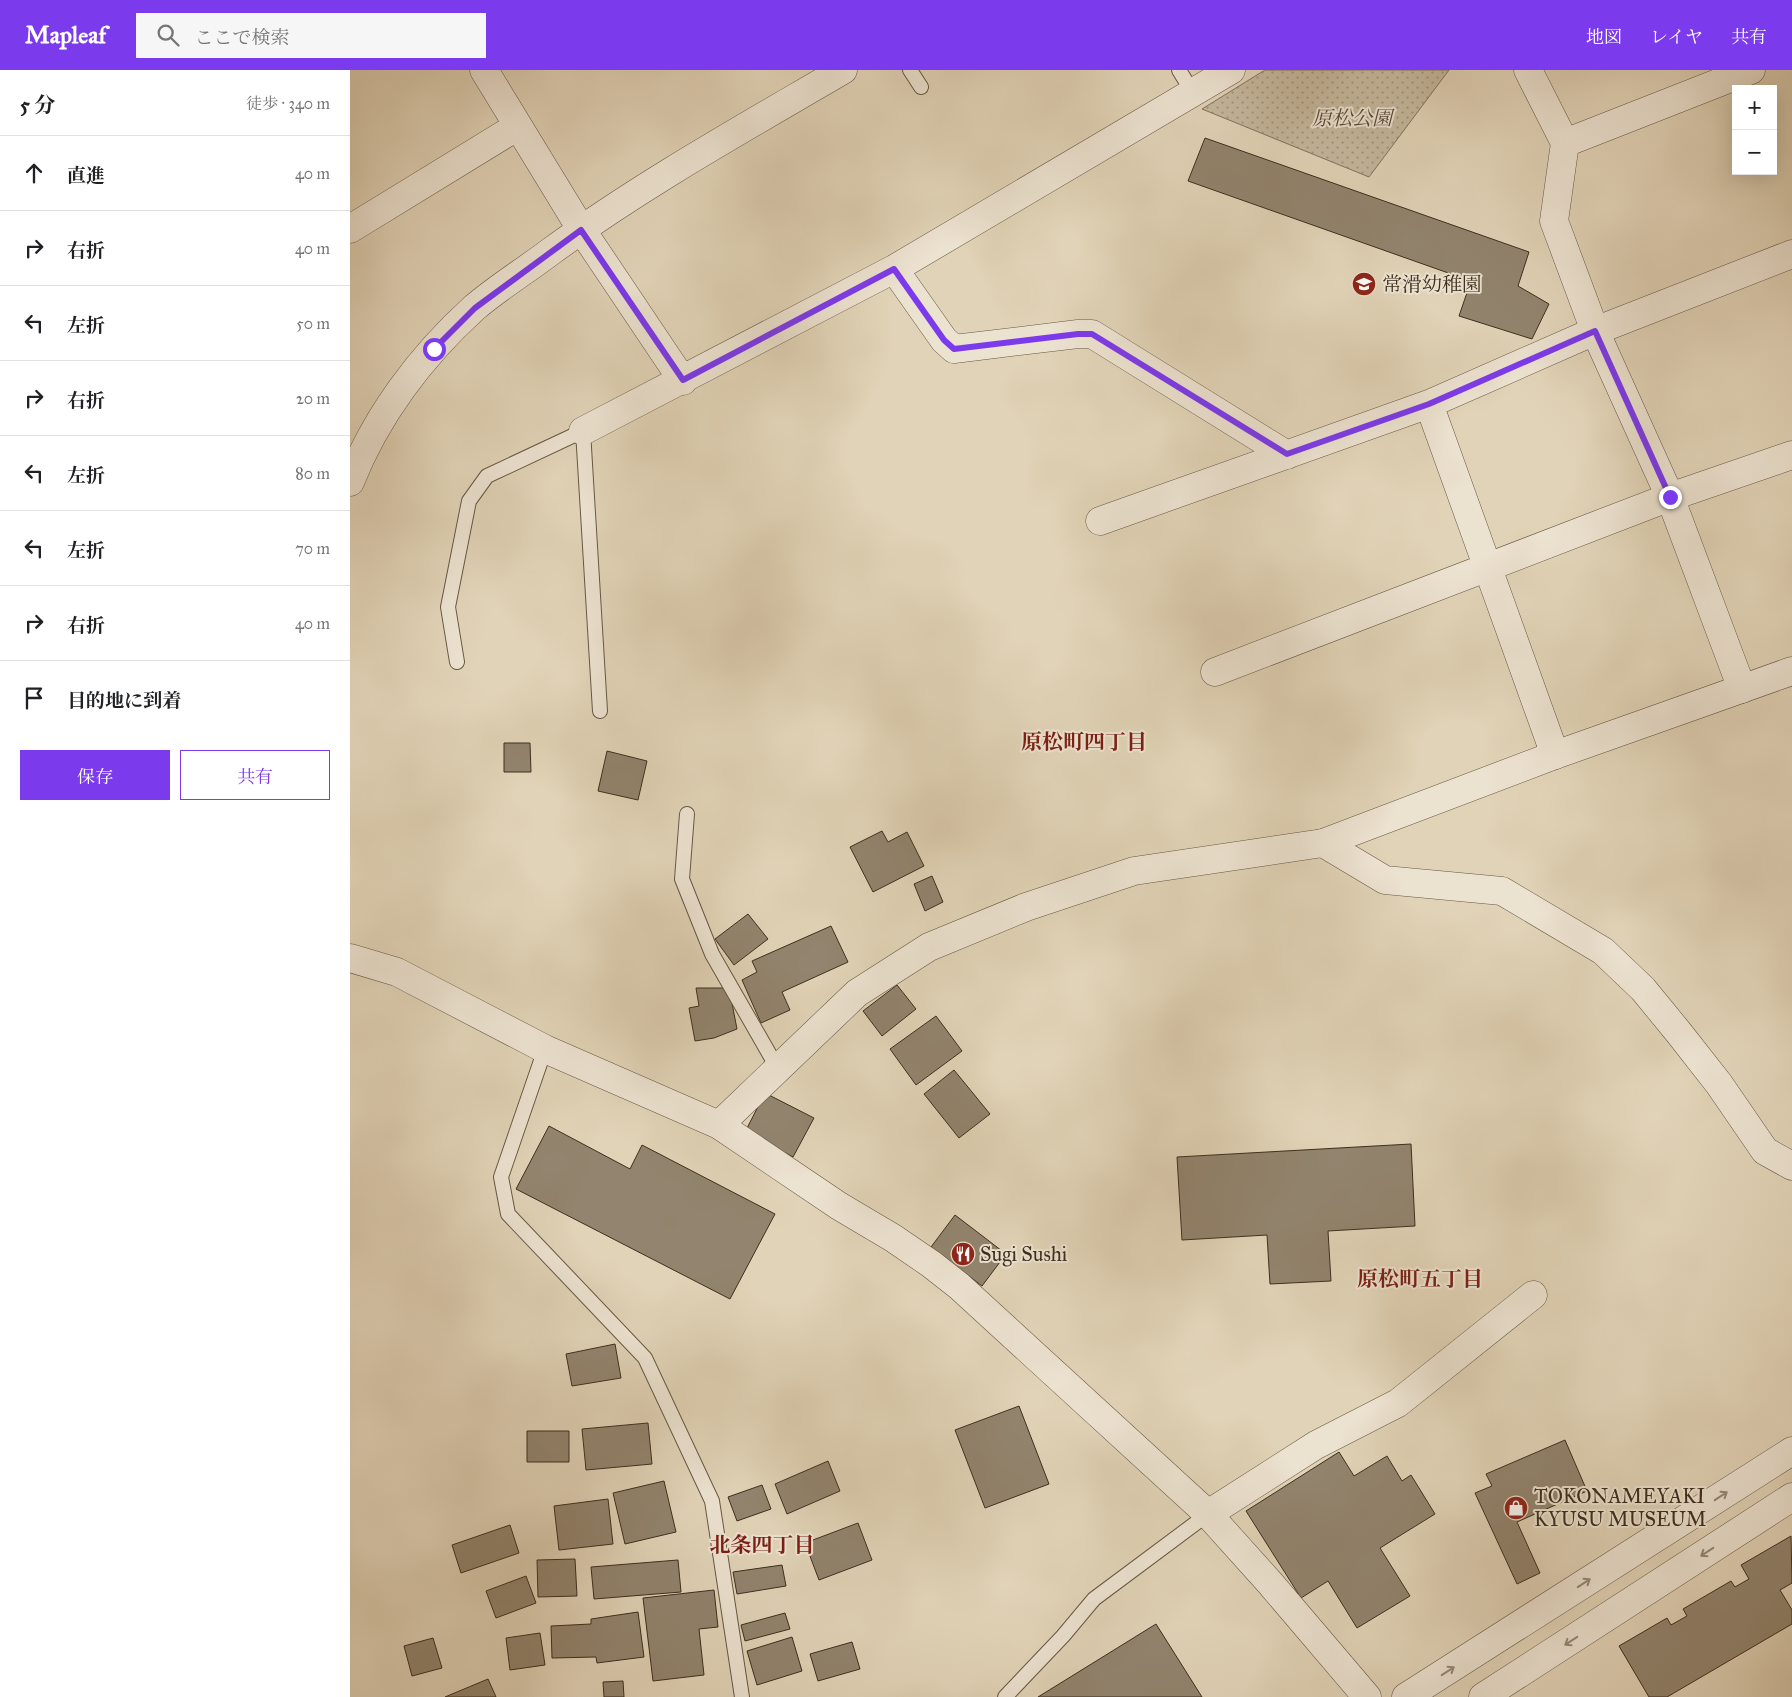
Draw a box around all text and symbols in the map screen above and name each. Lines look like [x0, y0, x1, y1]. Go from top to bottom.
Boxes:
search box [136, 13, 486, 58]
text: Mapleaf [25, 20, 106, 50]
icon: search [154, 21, 182, 49]
text: ここで検索 [194, 26, 289, 49]
text: 地図 [1586, 26, 1622, 48]
text: レイヤ [1650, 26, 1703, 48]
text: 共有 [1731, 26, 1767, 48]
map controls [1732, 85, 1777, 175]
button: + [1732, 85, 1777, 130]
text: 5 分 [20, 92, 55, 118]
text: 徒歩 · 340 m [246, 94, 330, 113]
park label: 原松公園 [1312, 106, 1395, 130]
button: − [1732, 130, 1777, 175]
icon: ahead [20, 159, 48, 187]
text: 直進 [67, 164, 105, 187]
text: 40 m [295, 164, 330, 183]
icon: right [20, 234, 48, 262]
text: 右折 [67, 239, 105, 262]
text: 40 m [295, 239, 330, 258]
school or university icon: 常滑幼稚園 [1351, 271, 1377, 297]
place label: 常滑幼稚園 [1382, 272, 1482, 296]
icon: left [20, 309, 48, 337]
text: 左折 [67, 314, 105, 337]
text: 50 m [296, 314, 330, 333]
route start [423, 338, 446, 361]
icon: right [20, 384, 48, 412]
text: 右折 [67, 389, 105, 412]
text: 20 m [296, 389, 330, 408]
icon: left [20, 459, 48, 487]
text: 左折 [67, 464, 105, 487]
text: 80 m [295, 464, 330, 483]
route end [1659, 486, 1682, 509]
icon: left [20, 534, 48, 562]
text: 左折 [67, 539, 105, 562]
text: 70 m [295, 539, 330, 558]
icon: right [20, 609, 48, 637]
text: 右折 [67, 614, 105, 637]
text: 40 m [295, 614, 330, 633]
icon: arrive [20, 684, 48, 712]
text: 目的地に到着 [67, 689, 181, 712]
district label: 原松町四丁目 [1021, 729, 1147, 755]
button: 保存 [20, 750, 170, 800]
button: 共有 [180, 750, 330, 800]
restaurant icon: Sugi Sushi [950, 1241, 976, 1267]
place label: Sugi Sushi [980, 1242, 1068, 1267]
district label: 原松町五丁目 [1357, 1266, 1483, 1292]
place label: TOKONAMEYAKI KYUSU MUSEUM [1534, 1484, 1706, 1531]
one-way arrow [1714, 1491, 1728, 1501]
shop icon: TOKONAMEYAKI KYUSU MUSEUM [1503, 1495, 1529, 1521]
district label: 北条四丁目 [710, 1532, 815, 1558]
one-way arrow [1700, 1547, 1714, 1558]
one-way arrow [1577, 1578, 1591, 1588]
one-way arrow [1564, 1636, 1578, 1646]
one-way arrow [1440, 1665, 1454, 1675]

